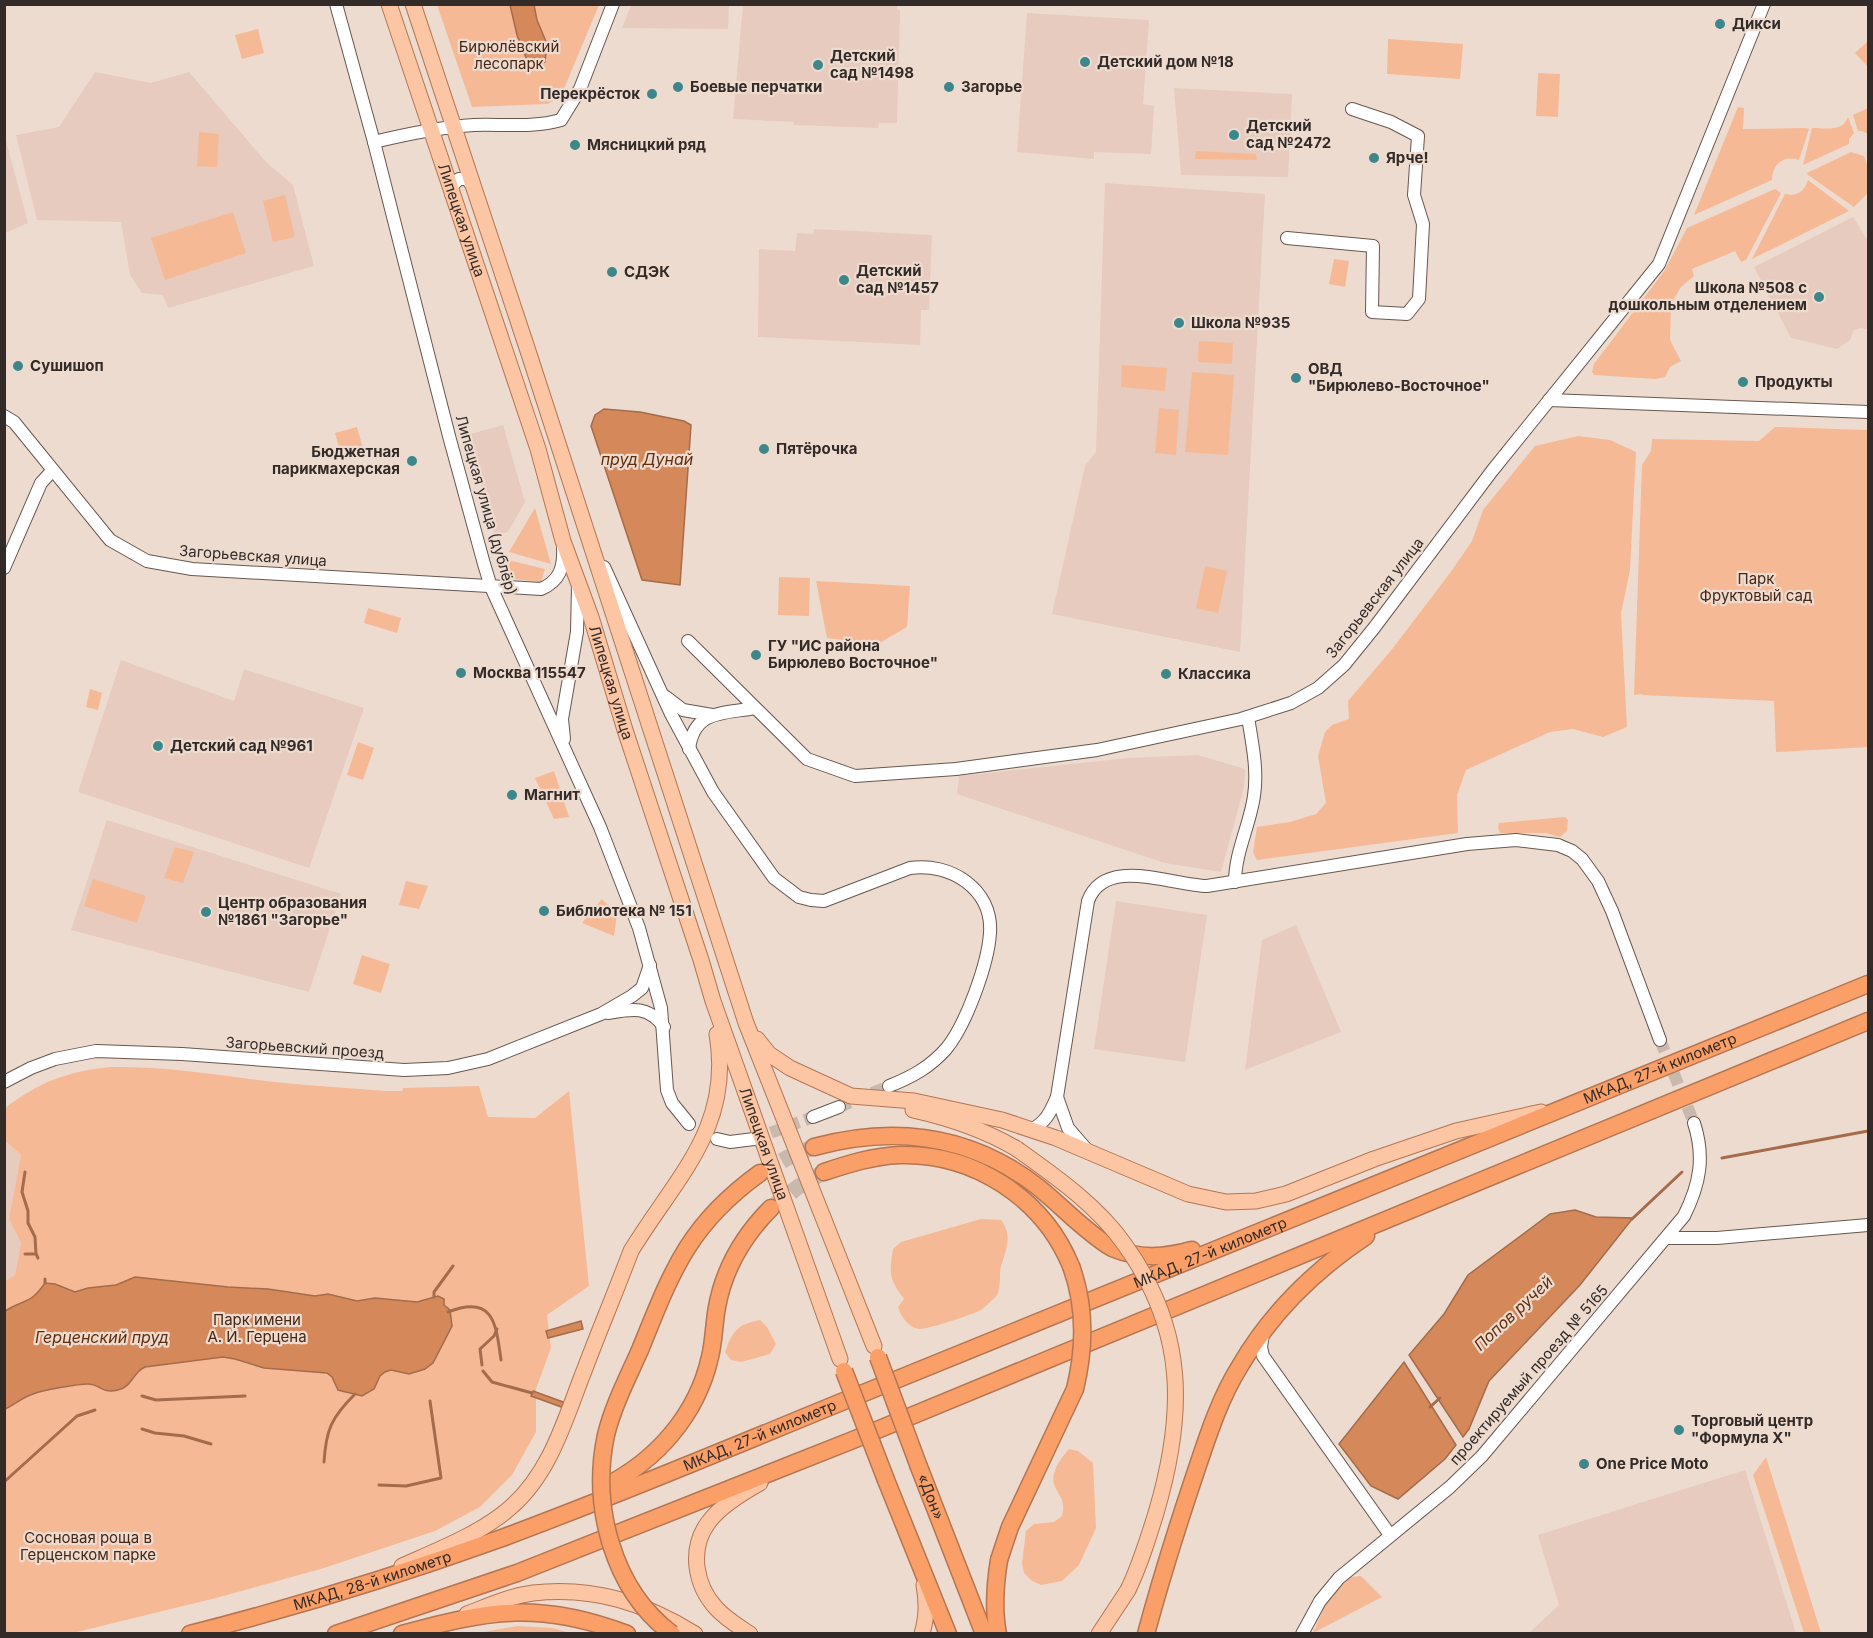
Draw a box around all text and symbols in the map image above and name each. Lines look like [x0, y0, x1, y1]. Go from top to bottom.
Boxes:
place label: Дикси [1732, 14, 1781, 33]
marker: Дикси [1713, 17, 1727, 31]
park label: Бирюлёвский лесопарк [459, 37, 559, 73]
place label: Детский сад №1498 [830, 46, 914, 82]
place label: Детский дом №18 [1097, 52, 1234, 71]
marker: Детский дом №18 [1078, 55, 1092, 69]
marker: Детский сад №1498 [811, 58, 825, 72]
place label: Боевые перчатки [690, 77, 822, 96]
place label: Загорье [961, 77, 1022, 96]
marker: Боевые перчатки [671, 80, 685, 94]
marker: Загорье [942, 80, 956, 94]
place label: Перекрёсток [540, 84, 640, 103]
marker: Перекрёсток [645, 87, 659, 101]
place label: Детский сад №2472 [1246, 116, 1331, 152]
marker: Детский сад №2472 [1227, 128, 1241, 142]
place label: Мясницкий ряд [587, 135, 706, 154]
marker: Мясницкий ряд [568, 138, 582, 152]
place label: Ярче! [1386, 148, 1428, 167]
marker: Ярче! [1367, 151, 1381, 165]
street label: Липецкая улица [434, 161, 490, 279]
place label: Детский сад №1457 [856, 261, 939, 297]
place label: СДЭК [624, 262, 670, 281]
marker: СДЭК [605, 265, 619, 279]
marker: Детский сад №1457 [837, 273, 851, 287]
place label: Школа №508 с дошкольным отделением [1609, 278, 1807, 314]
marker: Школа №508 с дошкольным отделением [1812, 290, 1826, 304]
place label: Школа №935 [1191, 313, 1290, 332]
marker: Школа №935 [1172, 316, 1186, 330]
place label: Сушишоп [30, 356, 104, 375]
marker: Сушишоп [11, 359, 25, 373]
place label: ОВД "Бирюлево-Восточное" [1308, 359, 1490, 395]
marker: ОВД "Бирюлево-Восточное" [1289, 371, 1303, 385]
place label: Продукты [1755, 372, 1833, 391]
marker: Продукты [1736, 375, 1750, 389]
street label: Липецкая улица (дублёр) [452, 413, 521, 597]
place label: Пятёрочка [776, 439, 857, 458]
place label: Бюджетная парикмахерская [272, 442, 400, 478]
marker: Пятёрочка [757, 442, 771, 456]
water label: пруд Дунай [601, 449, 693, 469]
marker: Бюджетная парикмахерская [405, 454, 419, 468]
street label: Загорьевская улица [1322, 534, 1428, 662]
street label: Загорьевская улица [179, 541, 328, 570]
park label: Парк Фруктовый сад [1700, 569, 1812, 605]
street label: Липецкая улица [585, 623, 638, 742]
place label: ГУ "ИС района Бирюлево Восточное" [768, 636, 938, 672]
marker: ГУ "ИС района Бирюлево Восточное" [749, 648, 763, 662]
place label: Москва 115547 [473, 663, 586, 682]
place label: Классика [1178, 664, 1251, 683]
marker: Москва 115547 [454, 666, 468, 680]
marker: Классика [1159, 667, 1173, 681]
place label: Детский сад №961 [170, 736, 313, 755]
marker: Детский сад №961 [151, 739, 165, 753]
place label: Магнит [524, 785, 580, 804]
marker: Магнит [505, 788, 519, 802]
place label: Центр образования №1861 "Загорье" [218, 893, 367, 929]
place label: Библиотека № 151 [556, 901, 692, 920]
marker: Библиотека № 151 [537, 904, 551, 918]
marker: Центр образования №1861 "Загорье" [199, 905, 213, 919]
street label: МКАД, 27-й километр [1580, 1028, 1739, 1108]
street label: Загорьевский проезд [225, 1032, 385, 1063]
street label: Липецкая улица [735, 1085, 793, 1203]
street label: МКАД, 27-й километр [1131, 1213, 1289, 1292]
water label: Попов ручей [1469, 1271, 1557, 1355]
street label: проектируемый проезд № 5165 [1445, 1281, 1612, 1469]
park label: Парк имени А. И. Герцена [207, 1310, 307, 1346]
water label: Герценский пруд [35, 1327, 169, 1347]
street label: МКАД, 27-й километр [680, 1395, 839, 1475]
place label: Торговый центр "Формула X" [1691, 1411, 1813, 1447]
marker: Торговый центр "Формула X" [1672, 1423, 1686, 1437]
place label: One Price Moto [1596, 1454, 1708, 1473]
marker: One Price Moto [1577, 1457, 1591, 1471]
street label: «Дон» [914, 1471, 949, 1522]
park label: Сосновая роща в Герценском парке [20, 1528, 156, 1564]
street label: МКАД, 28-й километр [291, 1547, 454, 1614]

